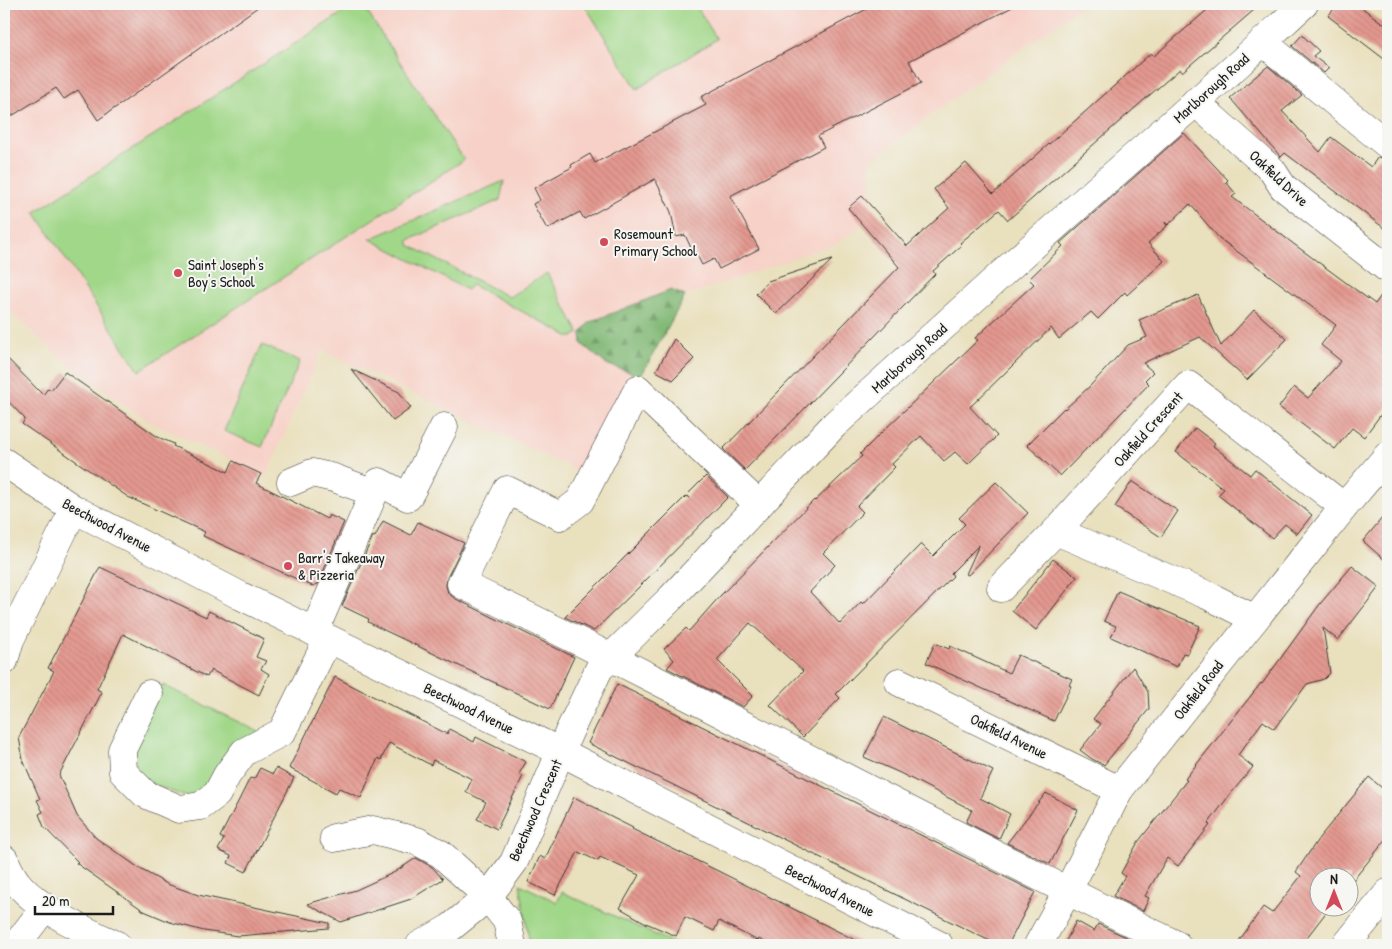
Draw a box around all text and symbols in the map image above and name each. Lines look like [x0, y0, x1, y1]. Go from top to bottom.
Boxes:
street label: Marlborough Road [1168, 48, 1254, 128]
street label: Oakfield Drive [1245, 145, 1313, 211]
place label: Rosemount Primary School [614, 223, 697, 261]
marker: Rosemount Primary School [598, 236, 610, 248]
place label: Saint Joseph's Boy's School [188, 254, 264, 292]
marker: Saint Joseph's Boy's School [172, 267, 184, 279]
street label: Marlborough Road [866, 318, 952, 398]
street label: Oakfield Crescent [1108, 386, 1188, 471]
street label: Beechwood Avenue [59, 493, 155, 557]
place label: Barr's Takeaway & Pizzeria [298, 547, 385, 585]
marker: Barr's Takeaway & Pizzeria [282, 560, 294, 572]
street label: Oakfield Road [1168, 656, 1228, 724]
street label: Beechwood Avenue [420, 677, 518, 739]
street label: Oakfield Avenue [967, 708, 1051, 764]
street label: Beechwood Crescent [503, 755, 567, 864]
street label: Beechwood Avenue [782, 858, 878, 922]
north arrow [1310, 866, 1360, 916]
text: N [1330, 869, 1338, 888]
scale bar [35, 884, 112, 916]
text: 20 m [42, 890, 69, 911]

